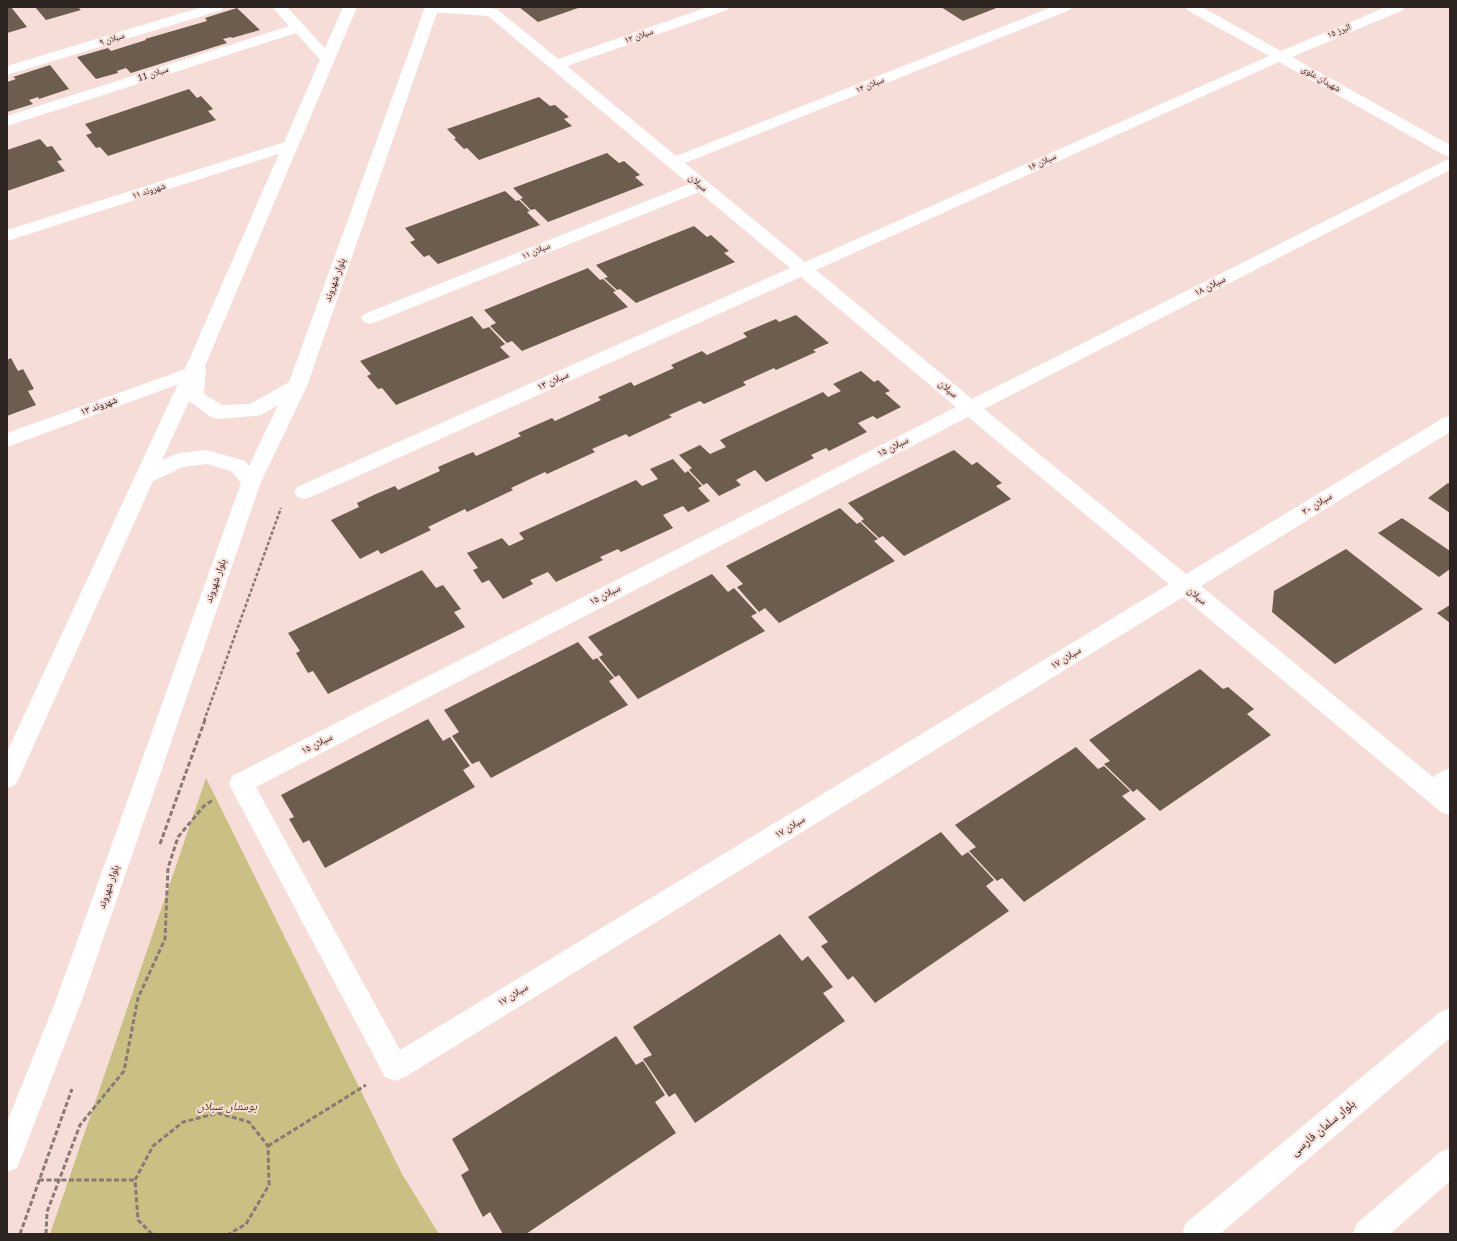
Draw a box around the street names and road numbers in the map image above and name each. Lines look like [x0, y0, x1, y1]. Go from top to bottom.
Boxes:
street label: البرز ۱۵ [1326, 21, 1352, 41]
street label: سبلان ۱۲ [623, 26, 655, 46]
street label: سبلان ۹ [98, 30, 126, 48]
street label: سبلان 11 [136, 64, 170, 84]
street label: شهیدان علوی [1300, 64, 1342, 94]
street label: سبلان ۱۴ [854, 74, 886, 96]
street label: سبلان ۱۶ [1026, 151, 1058, 173]
street label: سبلان [686, 172, 710, 194]
street label: شهروند ۱۱ [131, 181, 167, 201]
street label: سبلان ۱۱ [520, 240, 552, 262]
street label: بلوار شهروند [322, 257, 348, 303]
street label: سبلان ۱۸ [1193, 273, 1227, 299]
street label: سبلان ۱۳ [535, 369, 571, 393]
street label: سبلان [936, 378, 960, 400]
street label: شهروند ۱۳ [79, 394, 119, 418]
street label: سبلان ۱۵ [876, 434, 910, 460]
street label: سبلان ۲۰ [1300, 490, 1334, 518]
street label: بلوار شهروند [203, 558, 229, 604]
street label: سبلان ۱۵ [588, 582, 622, 608]
street label: سبلان [1185, 585, 1209, 607]
street label: سبلان ۱۷ [1049, 644, 1083, 672]
street label: سبلان ۱۵ [300, 731, 334, 757]
street label: سبلان ۱۷ [773, 813, 807, 841]
street label: بلوار شهروند [96, 864, 122, 910]
street label: سبلان ۱۷ [496, 981, 530, 1009]
street label: بلوار سلمان فارسی [1288, 1097, 1358, 1159]

